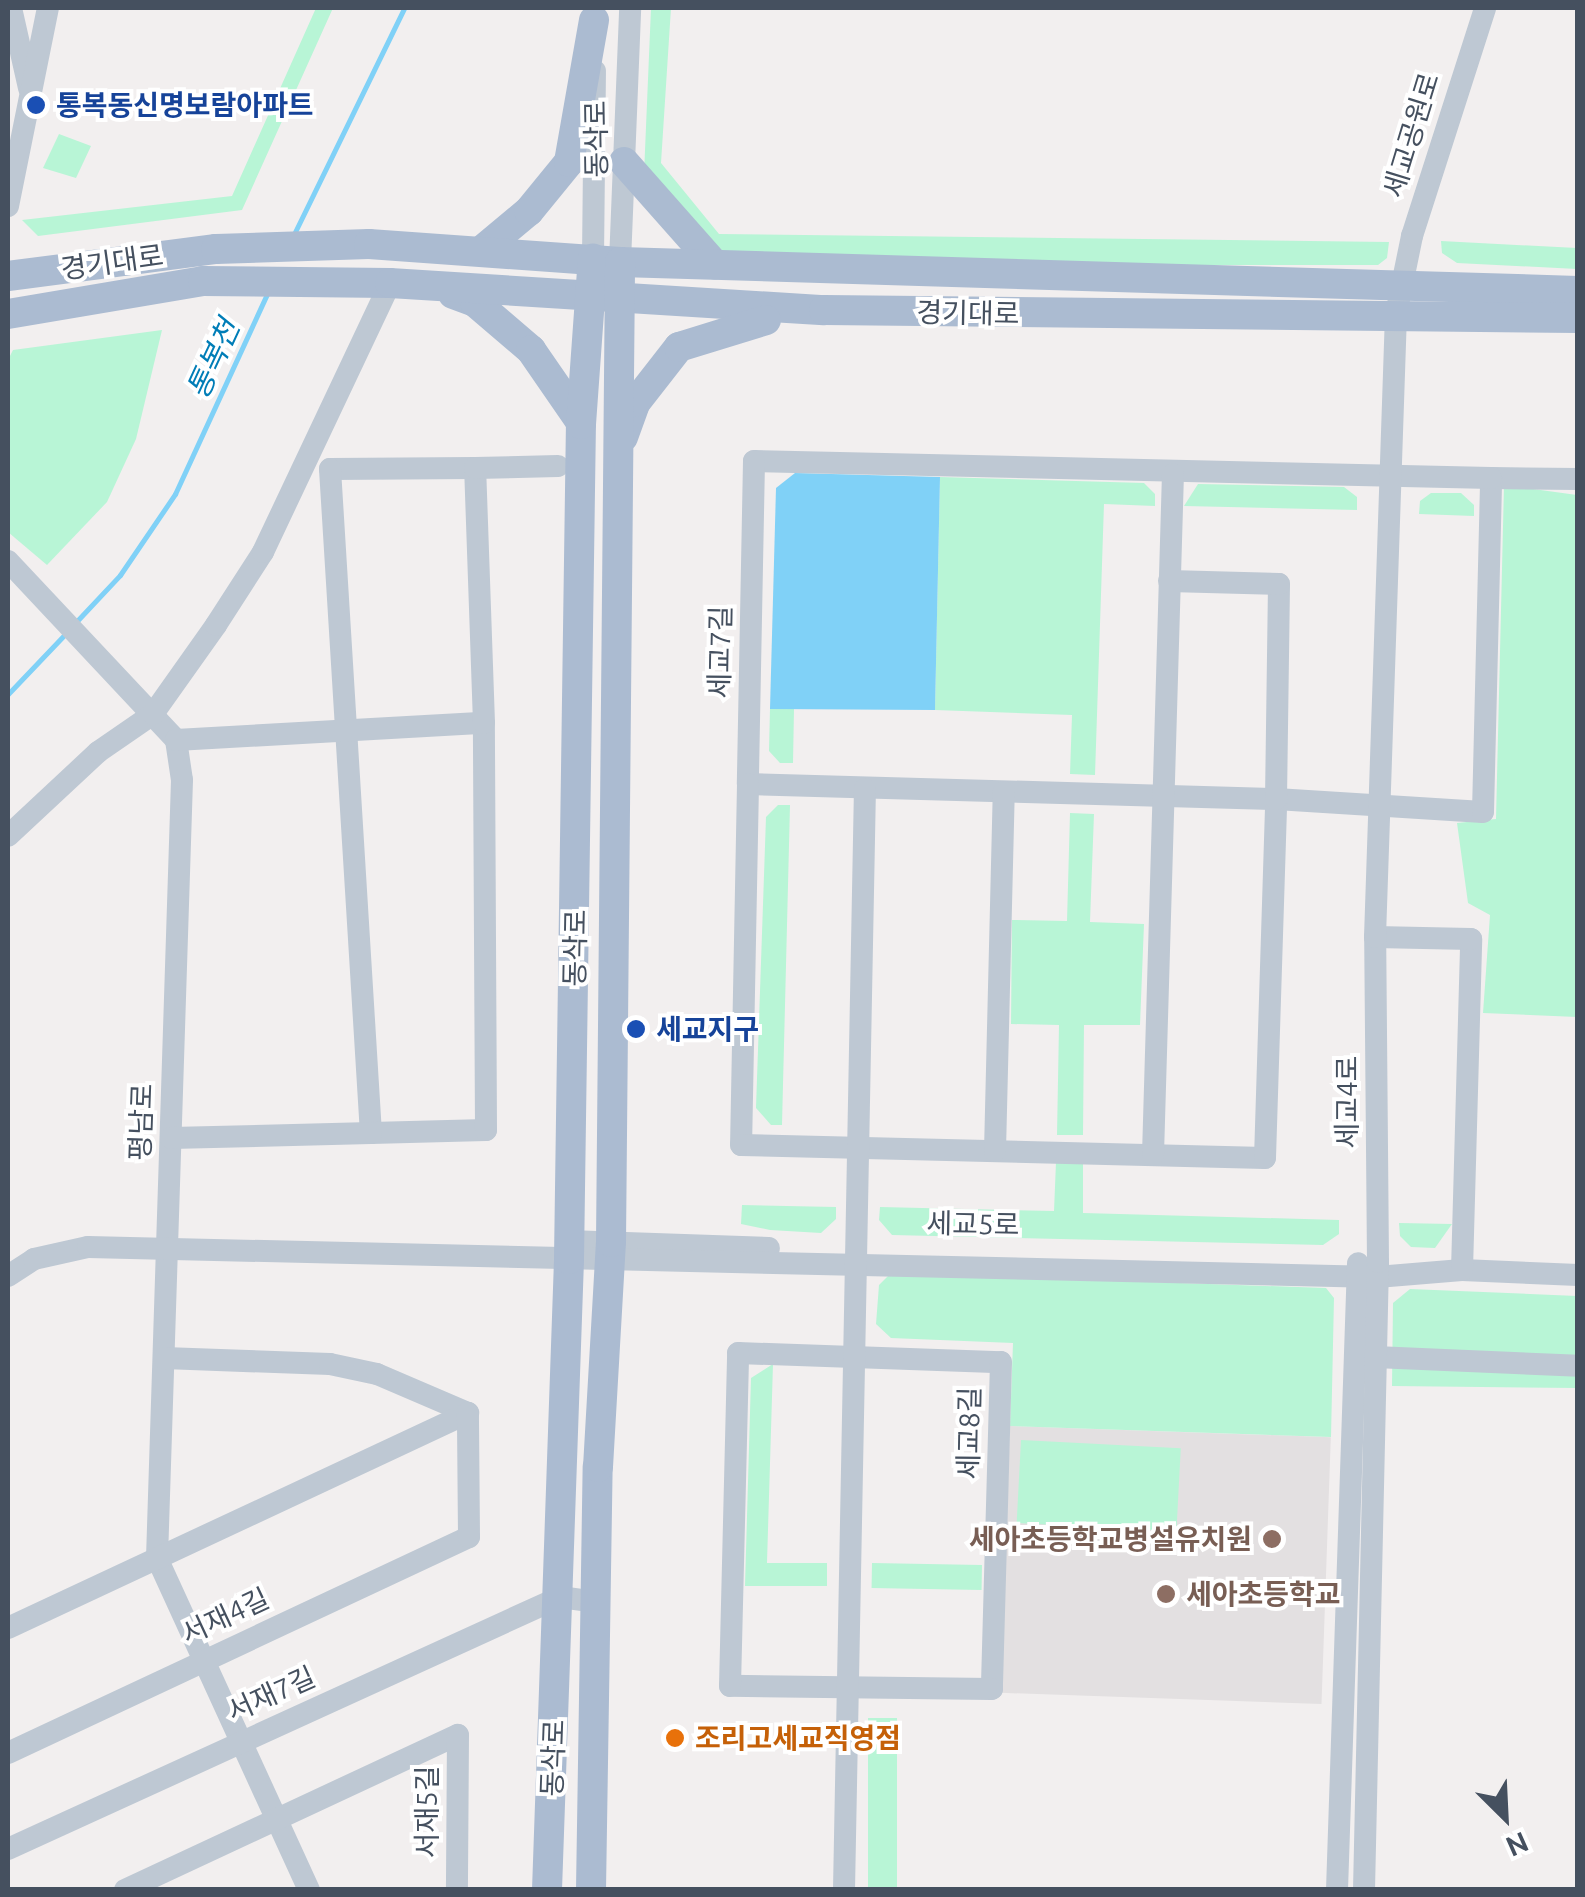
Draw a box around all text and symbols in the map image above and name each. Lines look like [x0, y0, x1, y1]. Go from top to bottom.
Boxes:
street label: 세교공원로 [1376, 69, 1446, 201]
place label: 통복동신명보람아파트 [56, 88, 314, 122]
marker: 통복동신명보람아파트 [25, 94, 47, 116]
street label: 동삭로 [579, 100, 613, 178]
street label: 경기대로 [59, 238, 165, 286]
street label: 경기대로 [916, 295, 1020, 331]
water label: 통복천 [179, 314, 247, 404]
street label: 세교7길 [702, 605, 738, 699]
street label: 동삭로 [558, 909, 592, 987]
place label: 세교지구 [656, 1012, 759, 1046]
marker: 세교지구 [625, 1018, 647, 1040]
street label: 세교4로 [1330, 1055, 1364, 1149]
street label: 평남로 [123, 1083, 159, 1161]
street label: 세교5로 [926, 1206, 1020, 1242]
street label: 세교8길 [951, 1386, 987, 1480]
place label: 세아초등학교병설유치원 [969, 1522, 1252, 1556]
marker: 세아초등학교병설유치원 [1261, 1528, 1283, 1550]
place label: 세아초등학교 [1186, 1577, 1341, 1611]
street label: 서재4길 [176, 1581, 274, 1651]
marker: 세아초등학교 [1155, 1583, 1177, 1605]
street label: 서재7길 [222, 1660, 320, 1728]
street label: 동삭로 [535, 1719, 571, 1797]
place label: 조리고세교직영점 [695, 1721, 901, 1755]
marker: 조리고세교직영점 [664, 1727, 686, 1749]
street label: 서재5길 [410, 1765, 444, 1859]
north arrow [1455, 1767, 1555, 1867]
text: N [1502, 1826, 1533, 1863]

